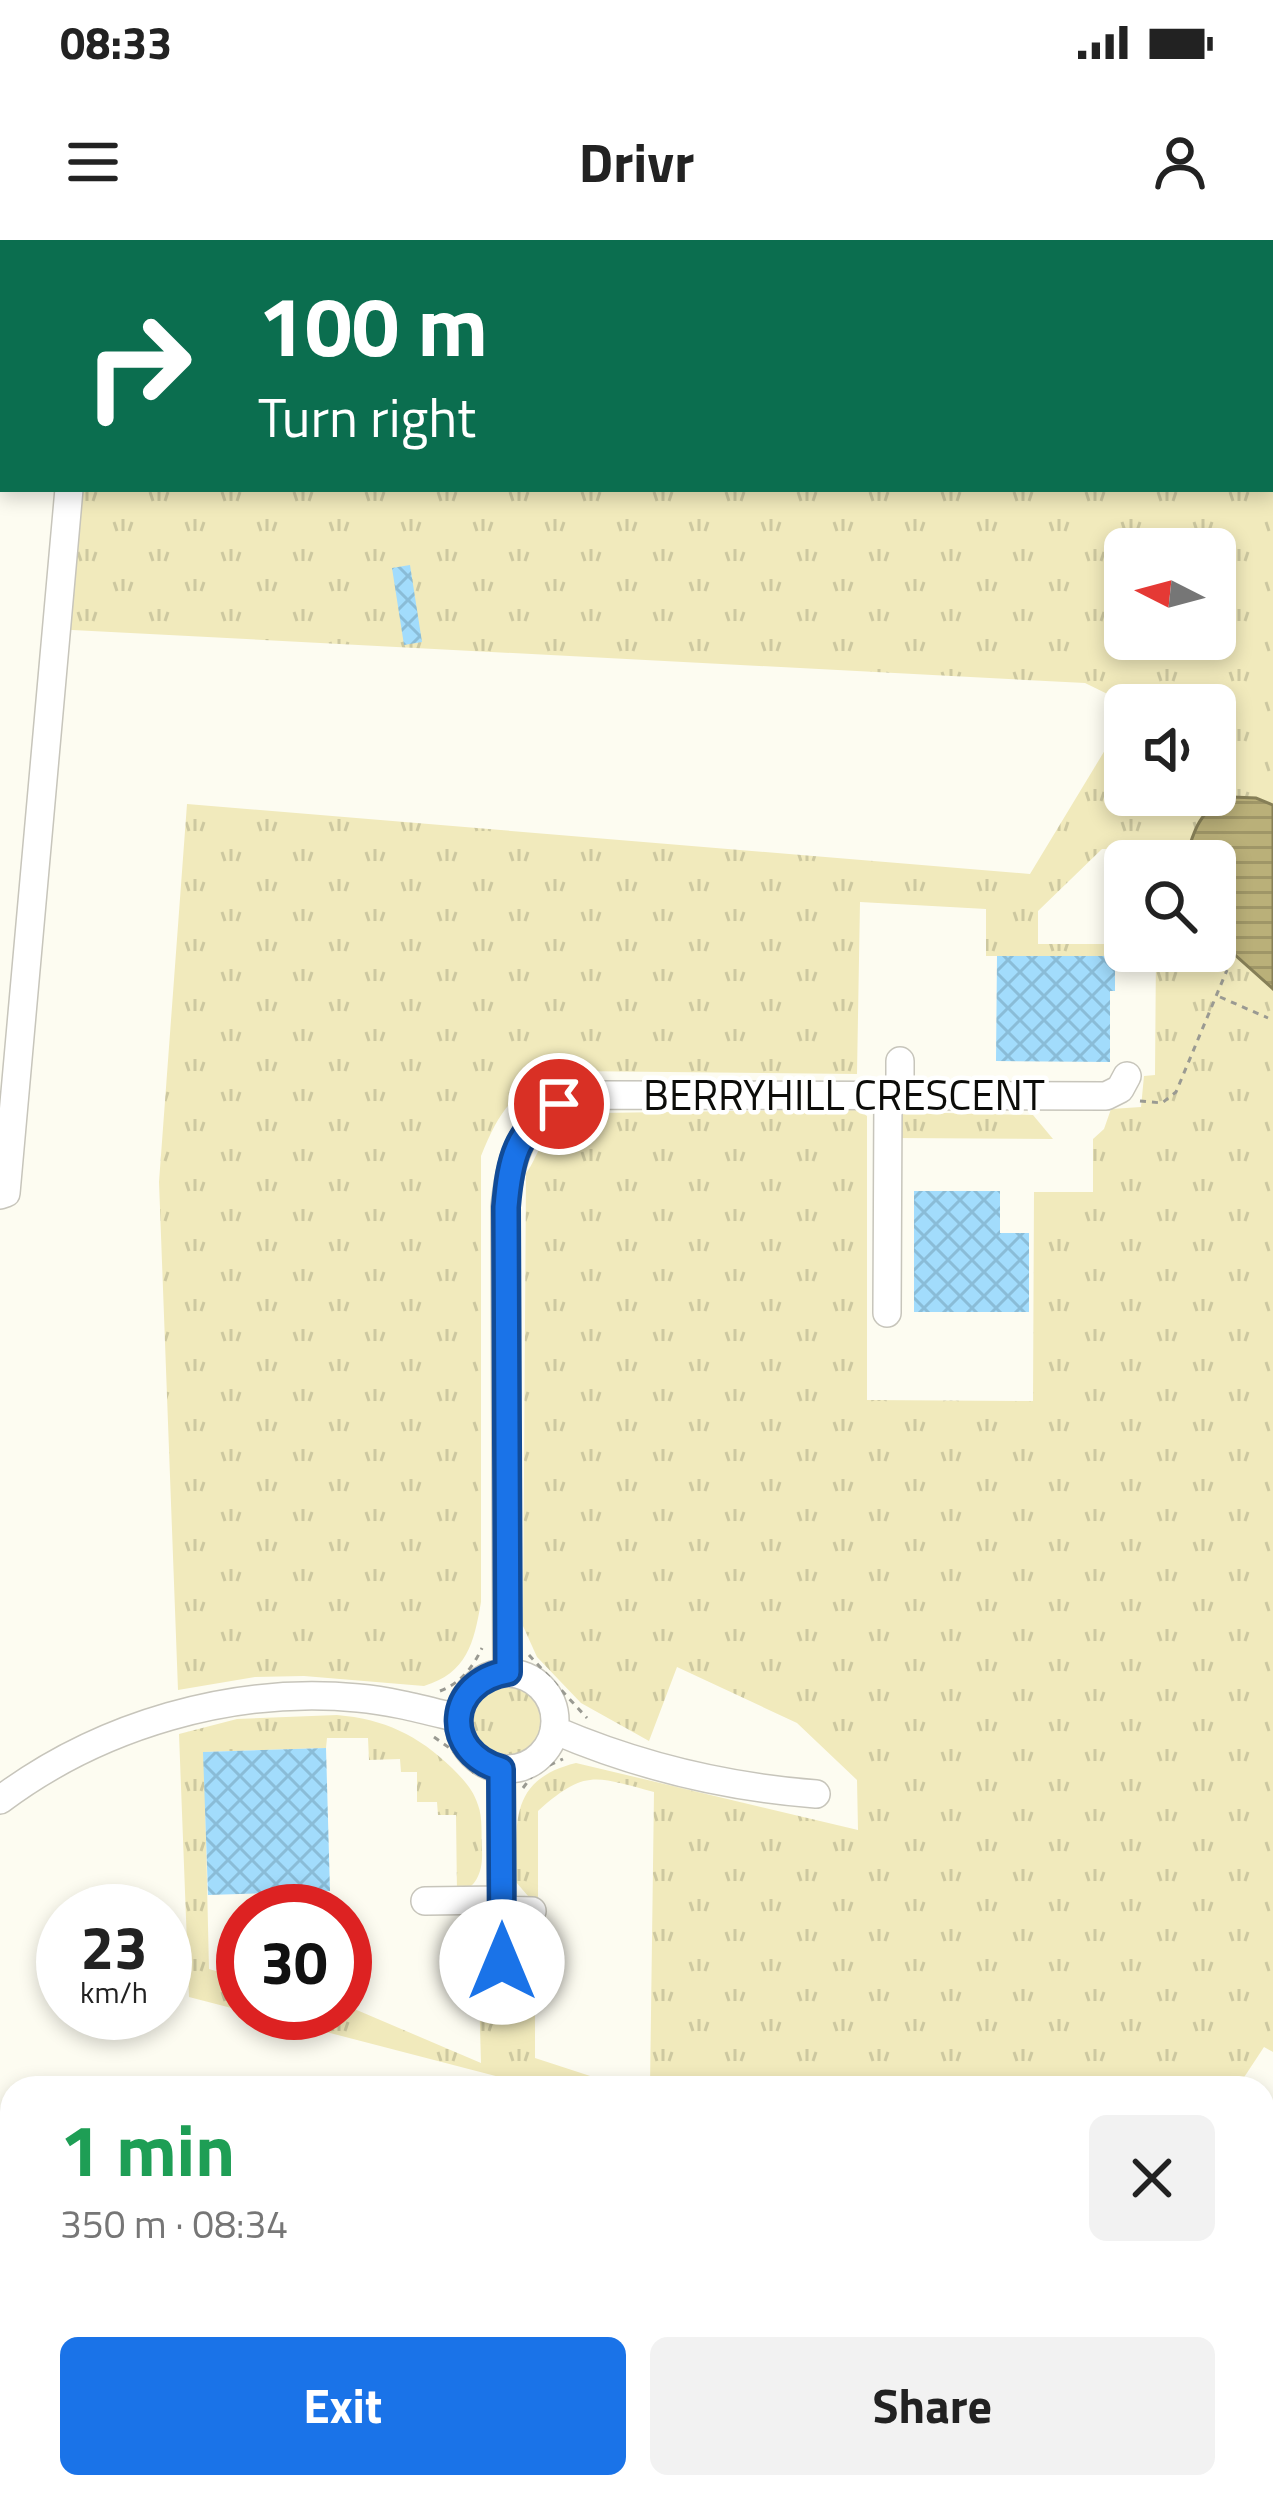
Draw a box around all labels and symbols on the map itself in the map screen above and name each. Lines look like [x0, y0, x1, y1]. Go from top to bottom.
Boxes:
north arrow [1104, 528, 1236, 660]
pin [508, 1053, 610, 1155]
street label: BERRYHILL CRESCENT [643, 1062, 1045, 1126]
speed limit sign: 30 [216, 1884, 372, 2040]
position arrow [439, 1899, 565, 2025]

